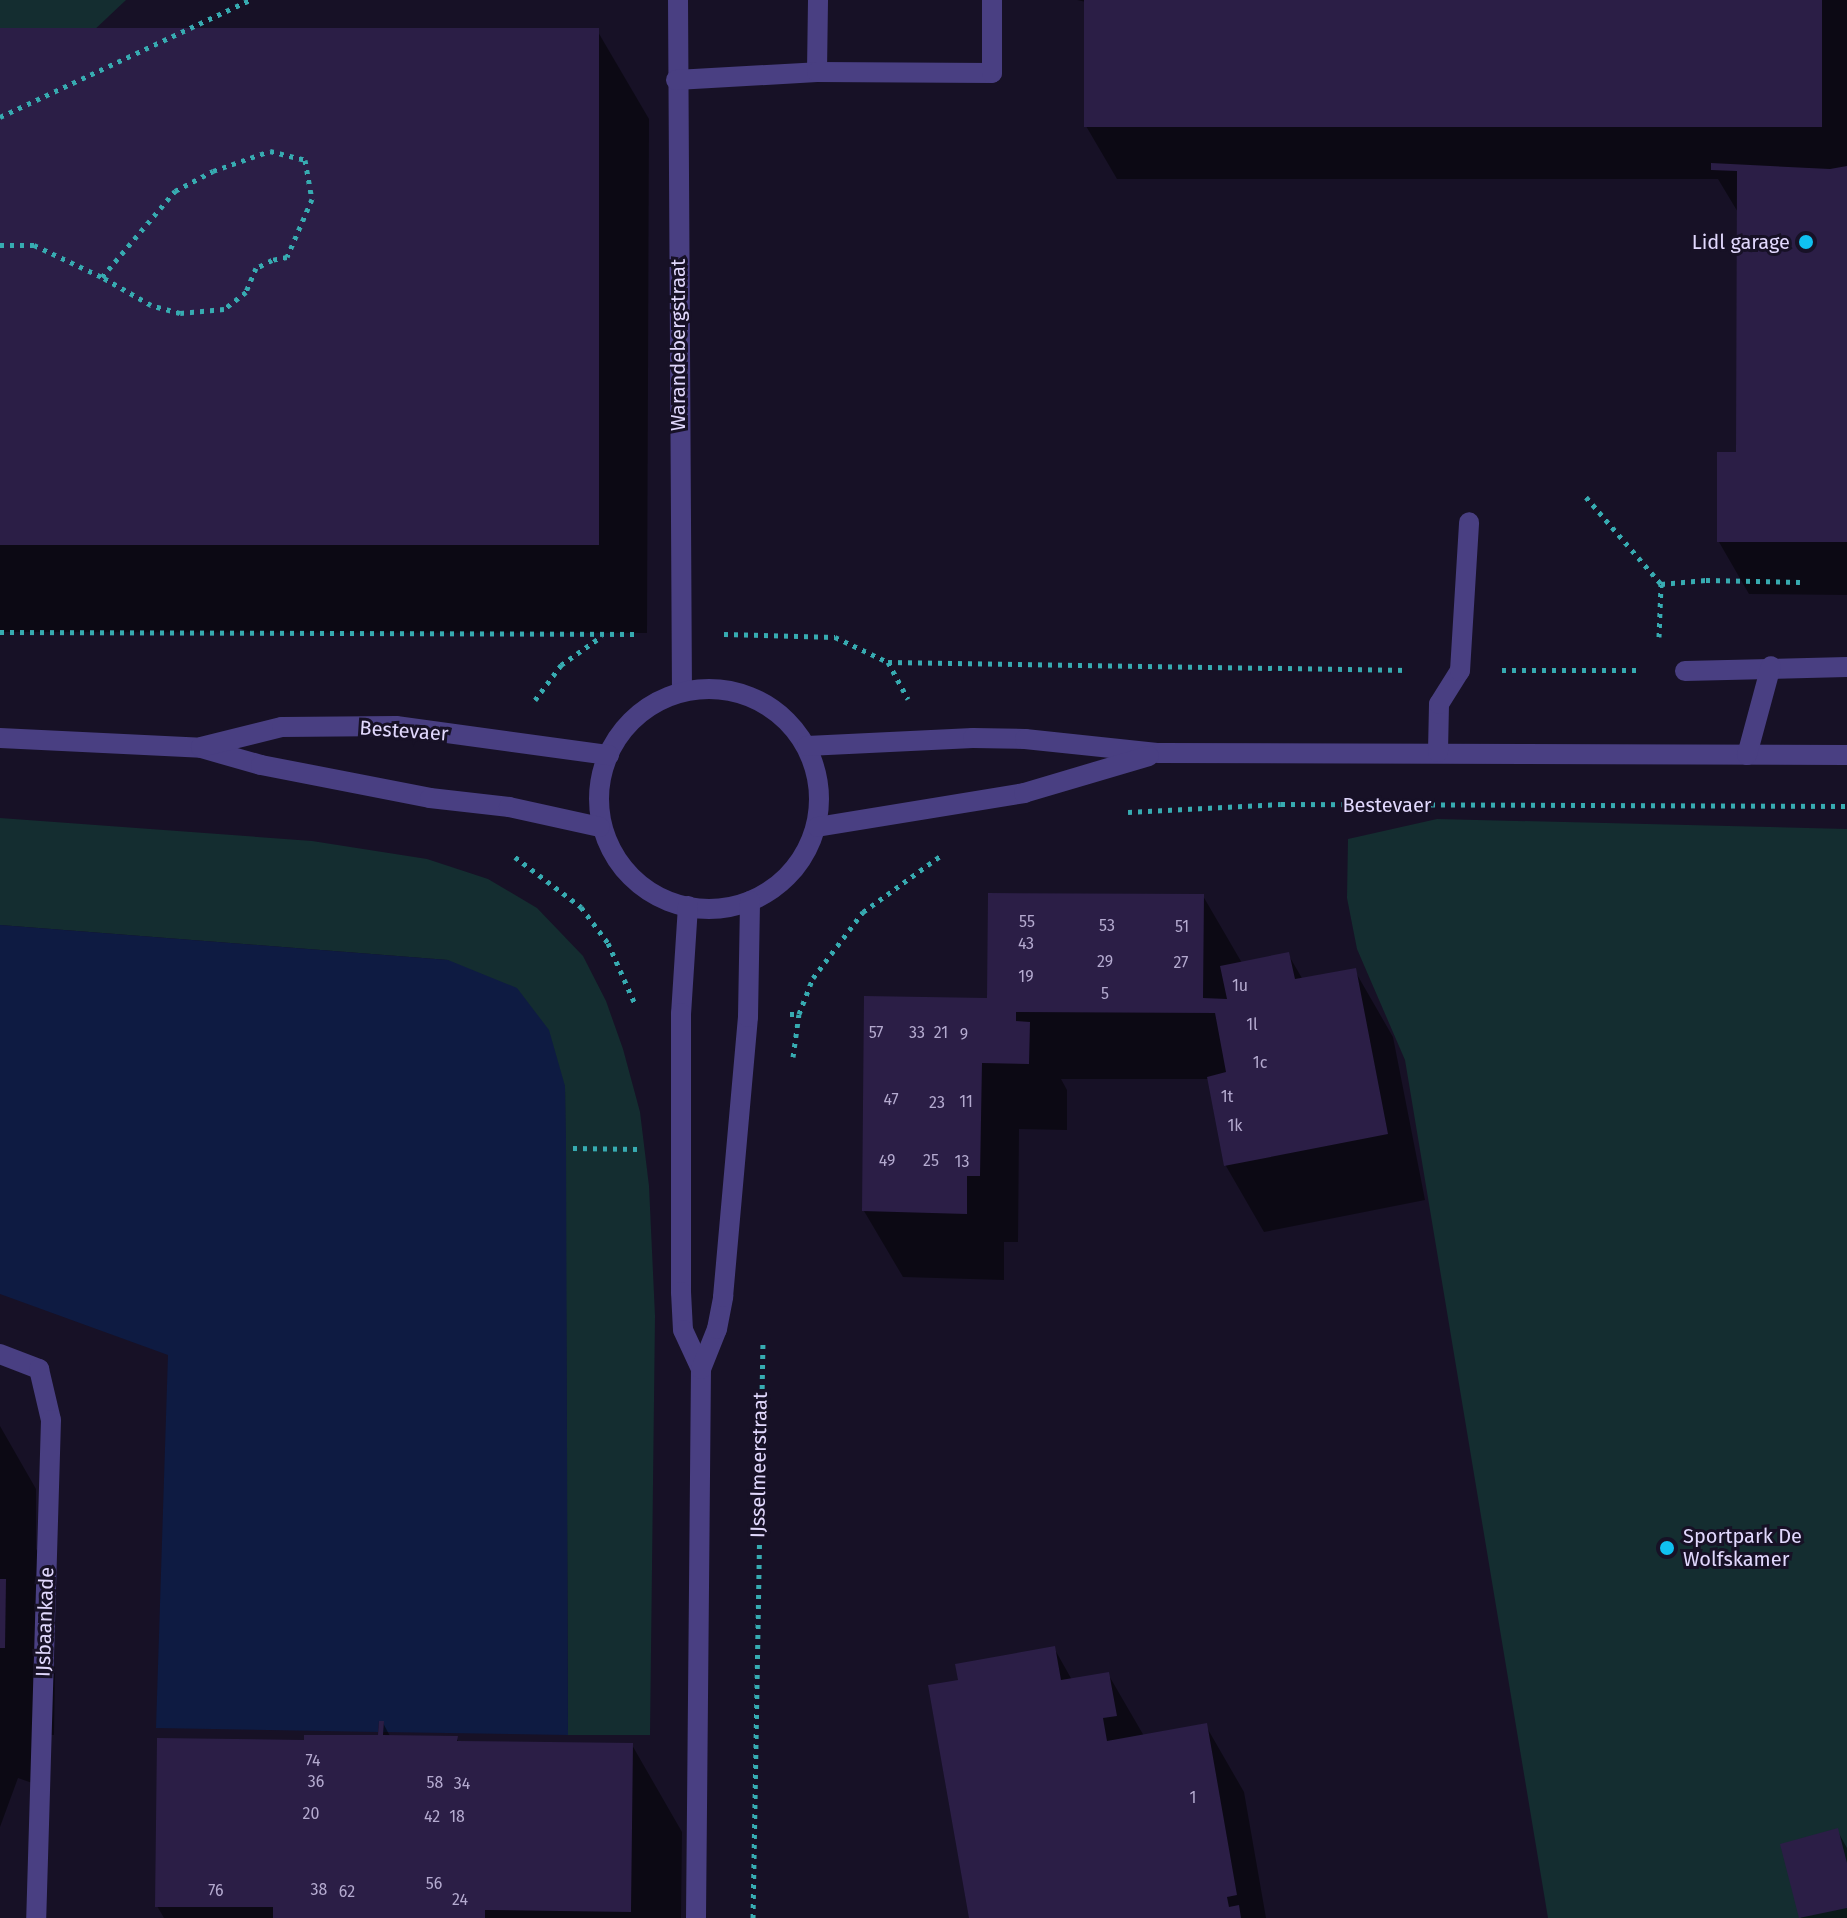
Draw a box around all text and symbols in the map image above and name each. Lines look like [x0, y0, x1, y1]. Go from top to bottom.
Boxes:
place label: Lidl garage [1692, 230, 1790, 254]
marker: Lidl garage [1797, 233, 1815, 251]
street label: Warandebergstraat [666, 259, 690, 431]
street label: Bestevaer [359, 716, 449, 746]
street label: Bestevaer [1342, 793, 1432, 817]
house number: 55 [1019, 912, 1035, 932]
house number: 53 [1099, 916, 1115, 936]
house number: 51 [1175, 917, 1189, 937]
house number: 43 [1018, 934, 1034, 954]
house number: 29 [1097, 952, 1113, 972]
house number: 27 [1174, 953, 1188, 973]
house number: 19 [1018, 967, 1034, 987]
house number: 1u [1232, 976, 1248, 996]
house number: 5 [1101, 984, 1109, 1004]
house number: 1l [1246, 1015, 1258, 1035]
house number: 57 [869, 1023, 883, 1043]
house number: 33 [909, 1023, 925, 1043]
house number: 21 [934, 1023, 948, 1043]
house number: 9 [960, 1025, 968, 1045]
house number: 1c [1253, 1053, 1267, 1073]
house number: 1t [1221, 1087, 1233, 1107]
house number: 47 [883, 1090, 899, 1110]
house number: 11 [959, 1092, 973, 1112]
house number: 23 [929, 1093, 945, 1113]
house number: 1k [1227, 1116, 1243, 1136]
house number: 49 [879, 1151, 895, 1171]
house number: 25 [923, 1151, 939, 1171]
house number: 13 [955, 1152, 969, 1172]
street label: IJsselmeerstraat [746, 1392, 772, 1538]
place label: Sportpark De Wolfskamer [1683, 1524, 1802, 1571]
marker: Sportpark De Wolfskamer [1658, 1539, 1676, 1557]
street label: IJsbaankade [31, 1567, 59, 1677]
house number: 74 [306, 1751, 320, 1771]
house number: 36 [308, 1772, 324, 1792]
house number: 58 [427, 1773, 443, 1793]
house number: 34 [454, 1774, 470, 1794]
house number: 1 [1190, 1788, 1196, 1808]
house number: 20 [303, 1804, 319, 1824]
house number: 42 [424, 1807, 440, 1827]
house number: 18 [449, 1807, 465, 1827]
house number: 56 [426, 1874, 442, 1894]
house number: 38 [311, 1880, 327, 1900]
house number: 76 [208, 1881, 224, 1901]
house number: 62 [339, 1882, 355, 1902]
house number: 24 [452, 1890, 468, 1910]

